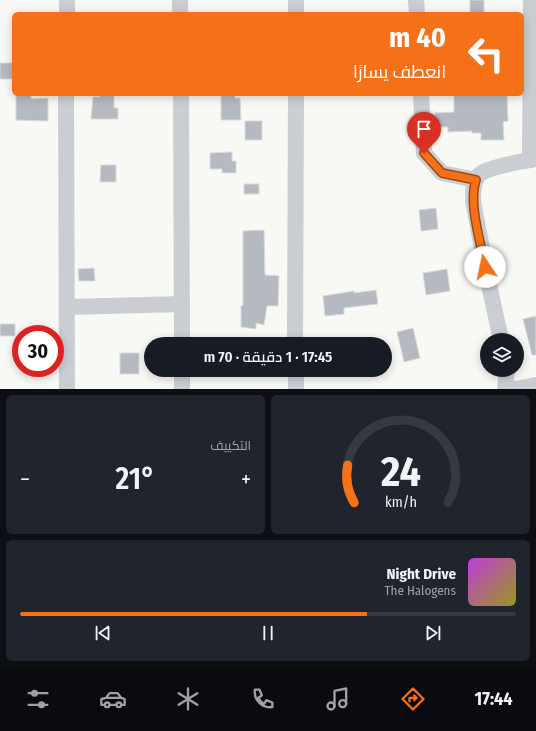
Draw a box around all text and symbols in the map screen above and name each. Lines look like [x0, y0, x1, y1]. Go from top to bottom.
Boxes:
text: 40 m [389, 21, 446, 54]
icon: left [460, 28, 512, 80]
text: انعطف يسارًا [353, 61, 446, 83]
pin [407, 112, 441, 153]
icon: arrive [413, 118, 435, 140]
position arrow [464, 246, 506, 288]
speed limit sign: 30 [12, 325, 64, 377]
map controls [480, 333, 524, 377]
button: layers [480, 333, 524, 377]
text: 17:45 · 1 دقيقة · 70 m [204, 348, 332, 366]
text: التكييف [210, 438, 251, 453]
text: 24 [380, 446, 420, 496]
text: 21° [116, 461, 155, 497]
text: − [20, 466, 30, 493]
text: + [241, 466, 251, 493]
text: km/h [385, 493, 416, 510]
text: Night Drive [387, 565, 456, 583]
text: The Halogens [385, 583, 456, 598]
icon: previous [92, 622, 114, 644]
icon: pause [257, 622, 279, 644]
icon: next [422, 622, 444, 644]
icon: filters [24, 685, 52, 713]
icon: car [99, 685, 127, 713]
icon: climate [174, 685, 202, 713]
icon: phone [249, 685, 277, 713]
icon: music [324, 685, 352, 713]
icon: directions [399, 685, 427, 713]
text: 17:44 [475, 688, 512, 710]

